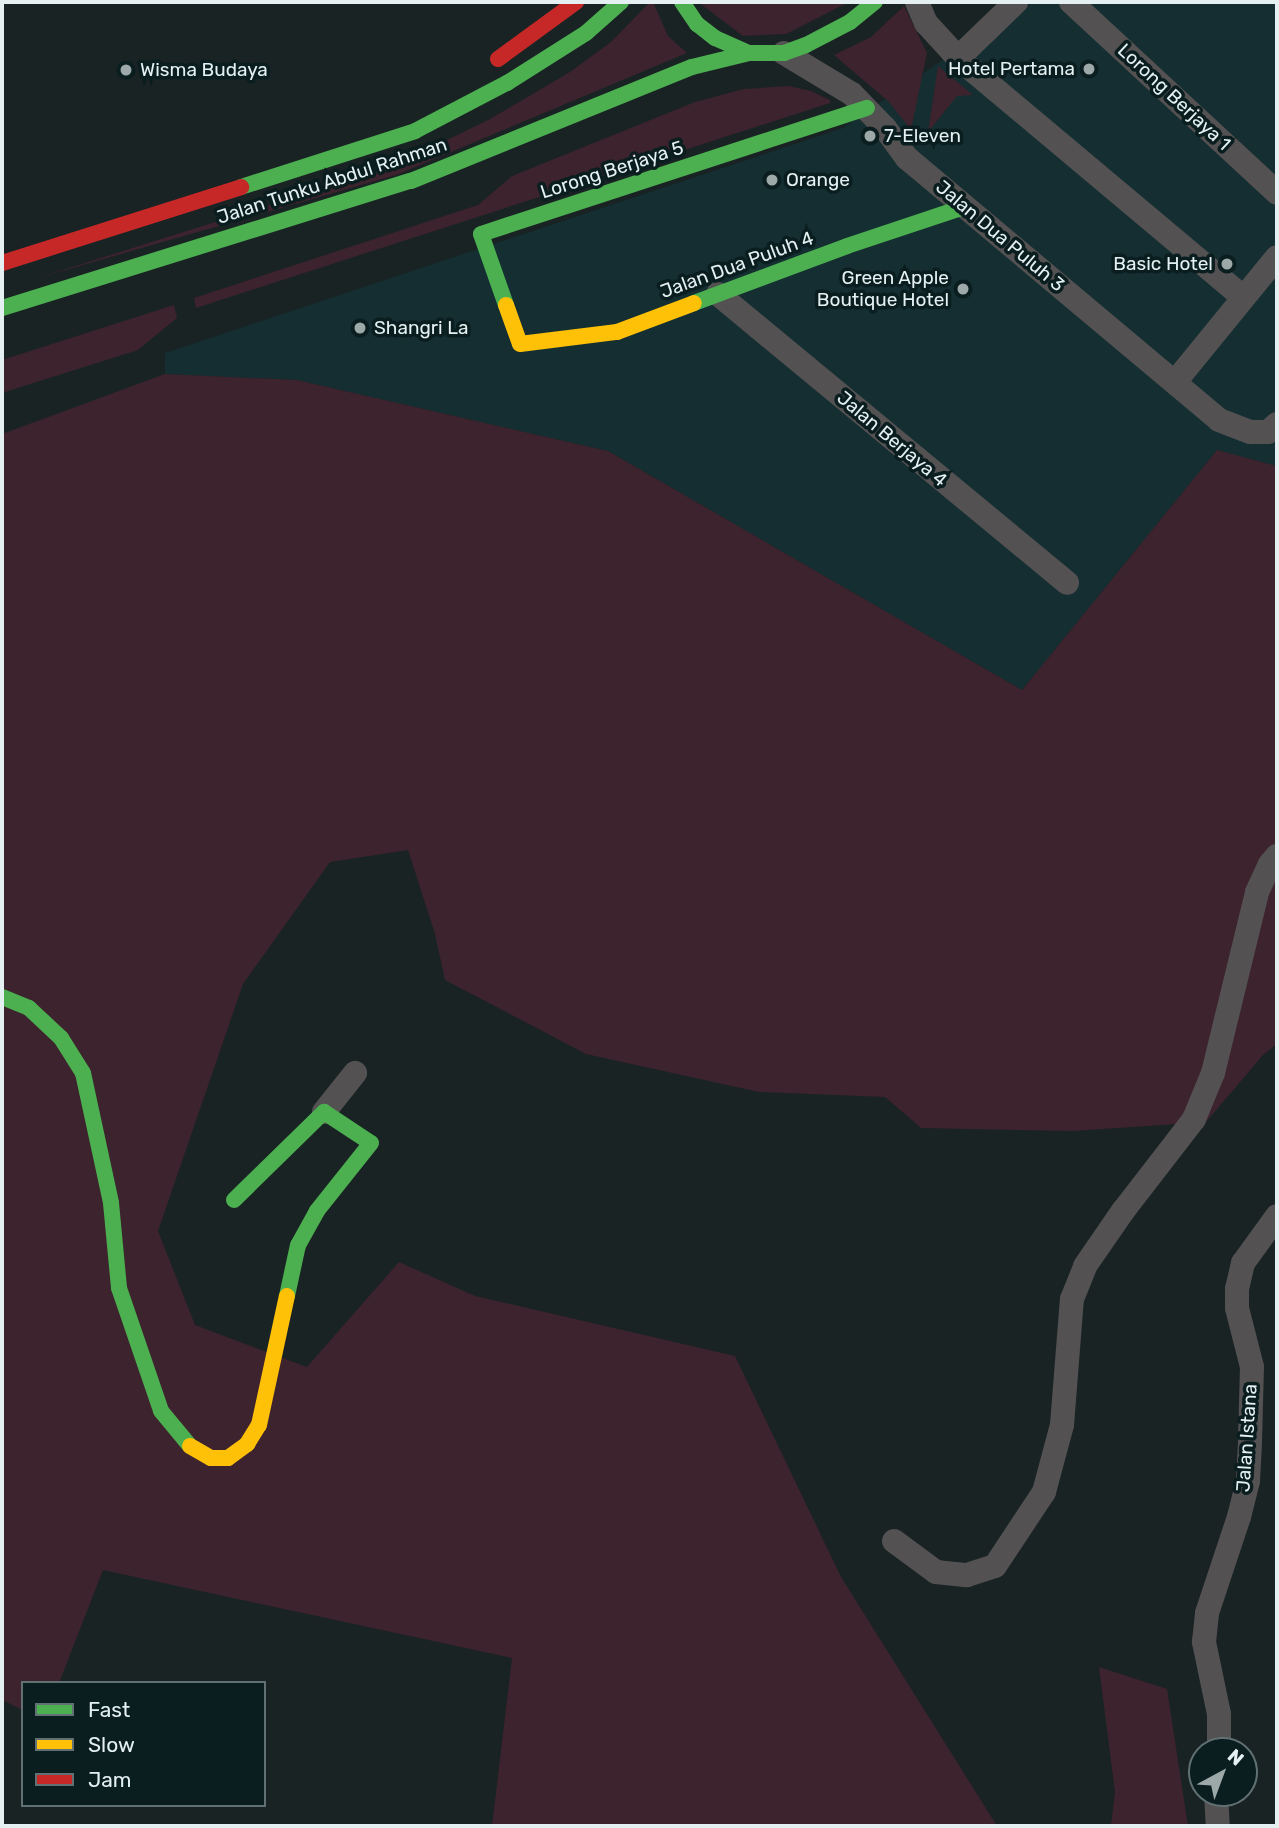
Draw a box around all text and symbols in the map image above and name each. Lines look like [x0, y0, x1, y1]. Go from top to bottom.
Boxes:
street label: Lorong Berjaya 1 [1113, 39, 1235, 155]
place label: Hotel Pertama [948, 58, 1075, 80]
place label: Wisma Budaya [140, 59, 268, 81]
marker: Hotel Pertama [1081, 61, 1097, 77]
marker: Wisma Budaya [118, 62, 134, 78]
place label: 7-Eleven [884, 125, 961, 147]
marker: 7-Eleven [862, 128, 878, 144]
street label: Jalan Tunku Abdul Rahman [214, 133, 450, 229]
street label: Lorong Berjaya 5 [538, 136, 686, 204]
place label: Orange [786, 169, 850, 191]
marker: Orange [764, 172, 780, 188]
street label: Jalan Dua Puluh 3 [931, 176, 1069, 296]
street label: Jalan Dua Puluh 4 [657, 227, 817, 303]
place label: Basic Hotel [1113, 253, 1213, 275]
marker: Basic Hotel [1219, 256, 1235, 272]
place label: Green Apple Boutique Hotel [817, 267, 949, 311]
marker: Green Apple Boutique Hotel [955, 281, 971, 297]
place label: Shangri La [374, 317, 468, 339]
marker: Shangri La [352, 320, 368, 336]
street label: Jalan Berjaya 4 [832, 386, 952, 492]
street label: Jalan Istana [1232, 1383, 1262, 1493]
legend [21, 1681, 266, 1807]
text: Fast [88, 1697, 130, 1722]
text: Slow [88, 1732, 135, 1757]
north arrow [1188, 1737, 1258, 1807]
text: N [1223, 1744, 1248, 1770]
text: Jam [88, 1767, 132, 1792]

